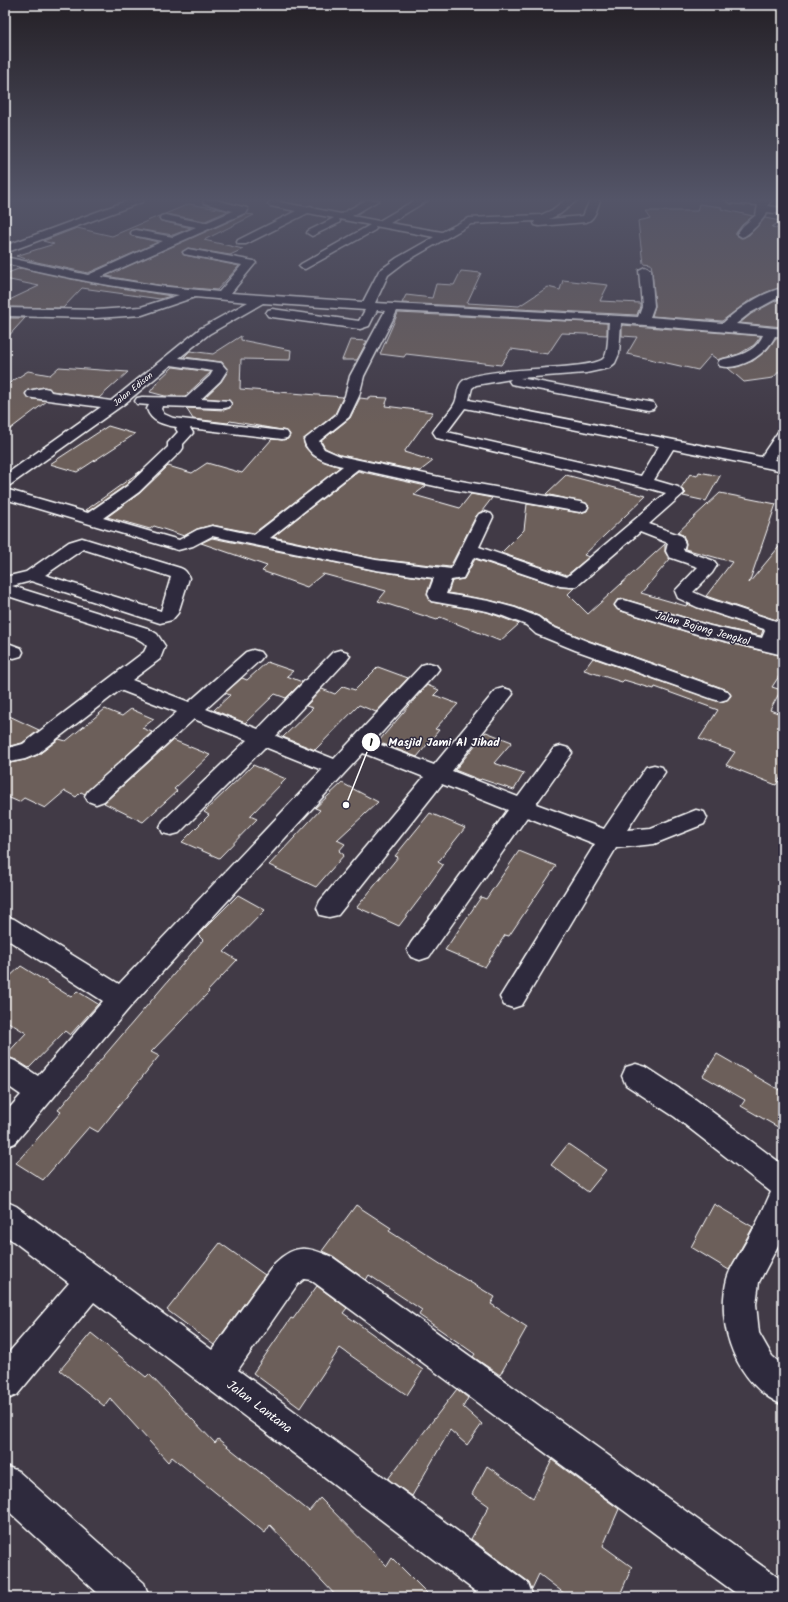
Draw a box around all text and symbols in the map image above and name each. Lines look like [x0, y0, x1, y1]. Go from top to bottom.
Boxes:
street label: Jalan Edison [110, 368, 157, 410]
street label: Jalan Bojong Jengkol [653, 607, 752, 651]
callout: Masjid Jami Al Jihad [361, 730, 508, 754]
text: 1 [369, 733, 373, 752]
text: Masjid Jami Al Jihad [388, 733, 500, 752]
street label: Jalan Lantana [222, 1375, 297, 1439]

